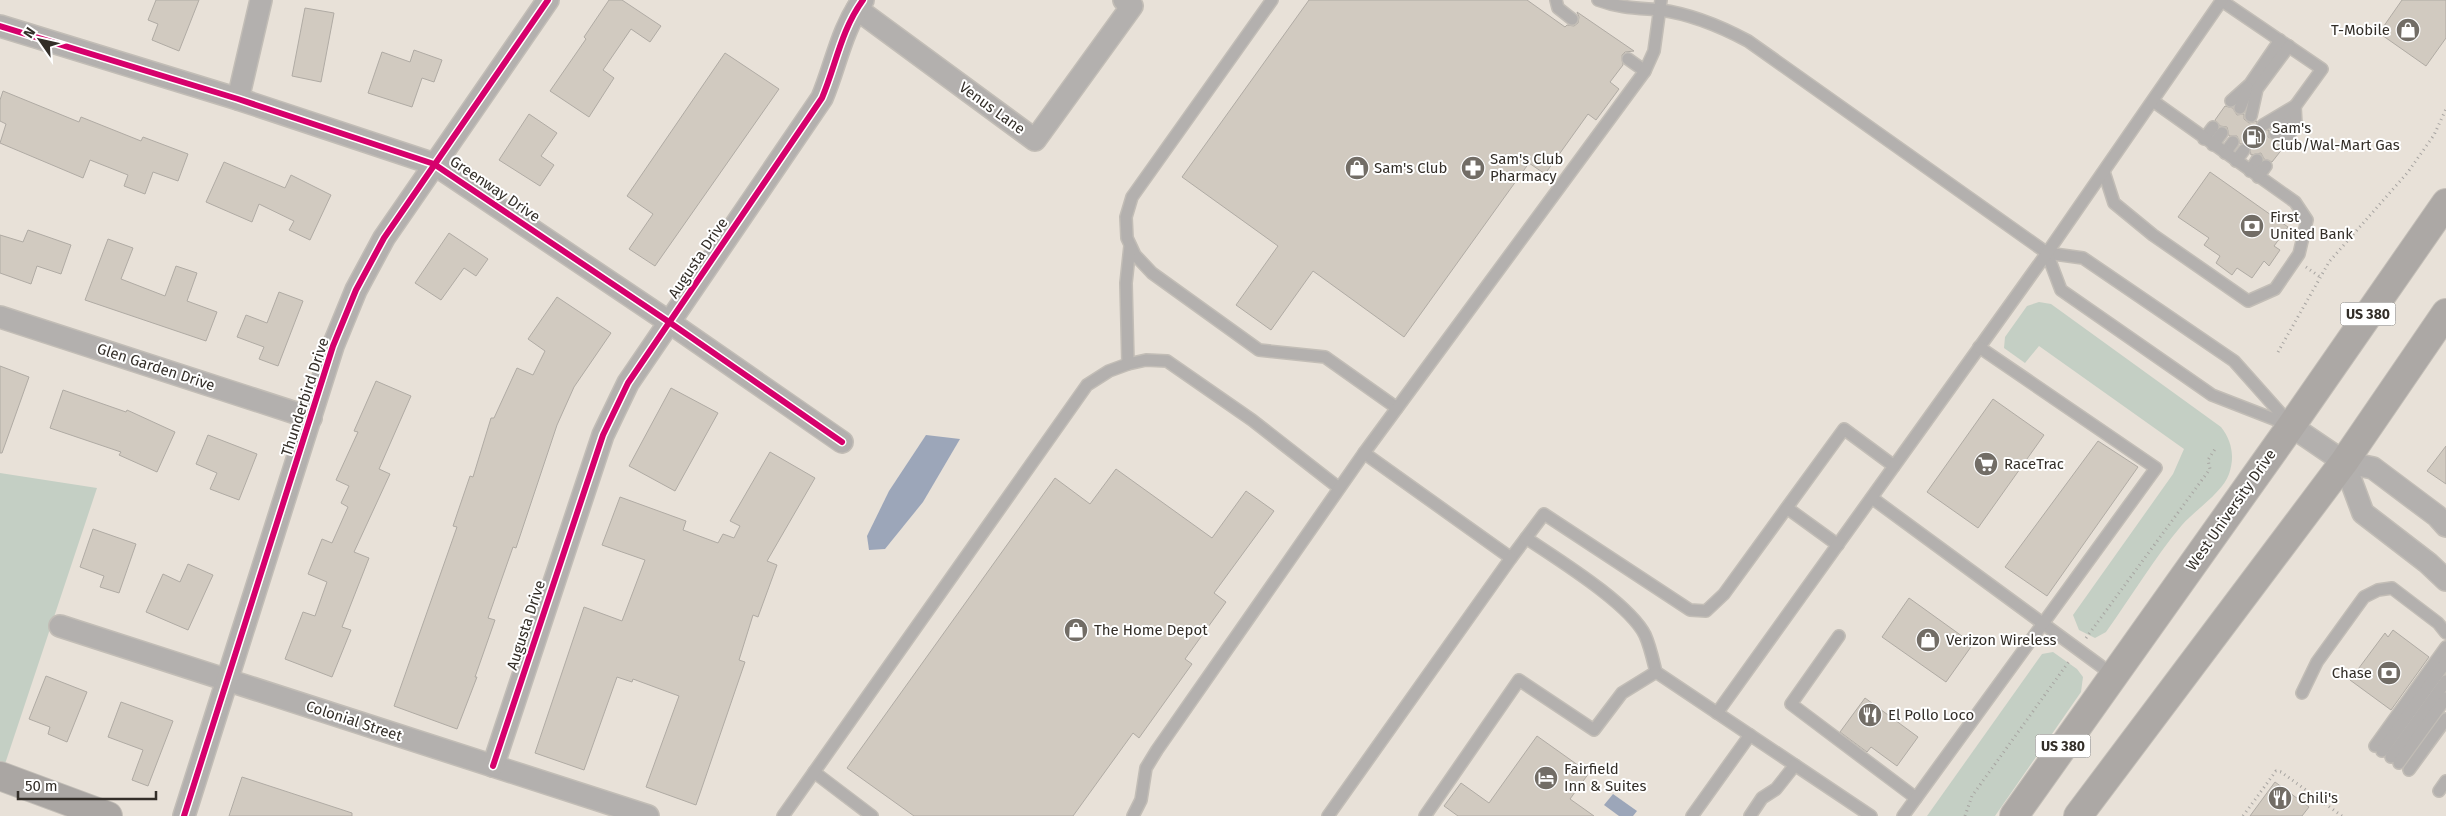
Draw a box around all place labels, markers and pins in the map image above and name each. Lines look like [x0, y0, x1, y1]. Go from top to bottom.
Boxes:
shop icon: T-Mobile [2395, 17, 2421, 43]
place label: T-Mobile [2331, 21, 2390, 39]
place label: Sam's Club/Wal-Mart Gas [2272, 119, 2400, 154]
fuel station icon: Sam's Club/Wal-Mart Gas [2241, 124, 2267, 150]
place label: Sam's Club Pharmacy [1490, 150, 1563, 185]
shop icon: Sam's Club [1344, 155, 1370, 181]
pharmacy icon: Sam's Club Pharmacy [1460, 155, 1486, 181]
place label: Sam's Club [1374, 159, 1447, 177]
place label: First United Bank [2270, 208, 2353, 243]
bank icon: First United Bank [2239, 213, 2265, 239]
supermarket icon: RaceTrac [1973, 451, 1999, 477]
place label: RaceTrac [2004, 455, 2064, 473]
shop icon: The Home Depot [1063, 617, 1089, 643]
place label: The Home Depot [1094, 621, 1208, 639]
shop icon: Verizon Wireless [1915, 627, 1941, 653]
place label: Verizon Wireless [1946, 631, 2057, 649]
bank icon: Chase [2376, 660, 2402, 686]
place label: Chase [2332, 664, 2372, 682]
restaurant icon: El Pollo Loco [1857, 702, 1883, 728]
place label: El Pollo Loco [1888, 706, 1974, 724]
place label: Fairfield Inn & Suites [1564, 760, 1646, 795]
hotel icon: Fairfield Inn & Suites [1533, 765, 1559, 791]
restaurant icon: Chili's [2267, 785, 2293, 811]
place label: Chili's [2298, 789, 2338, 807]

